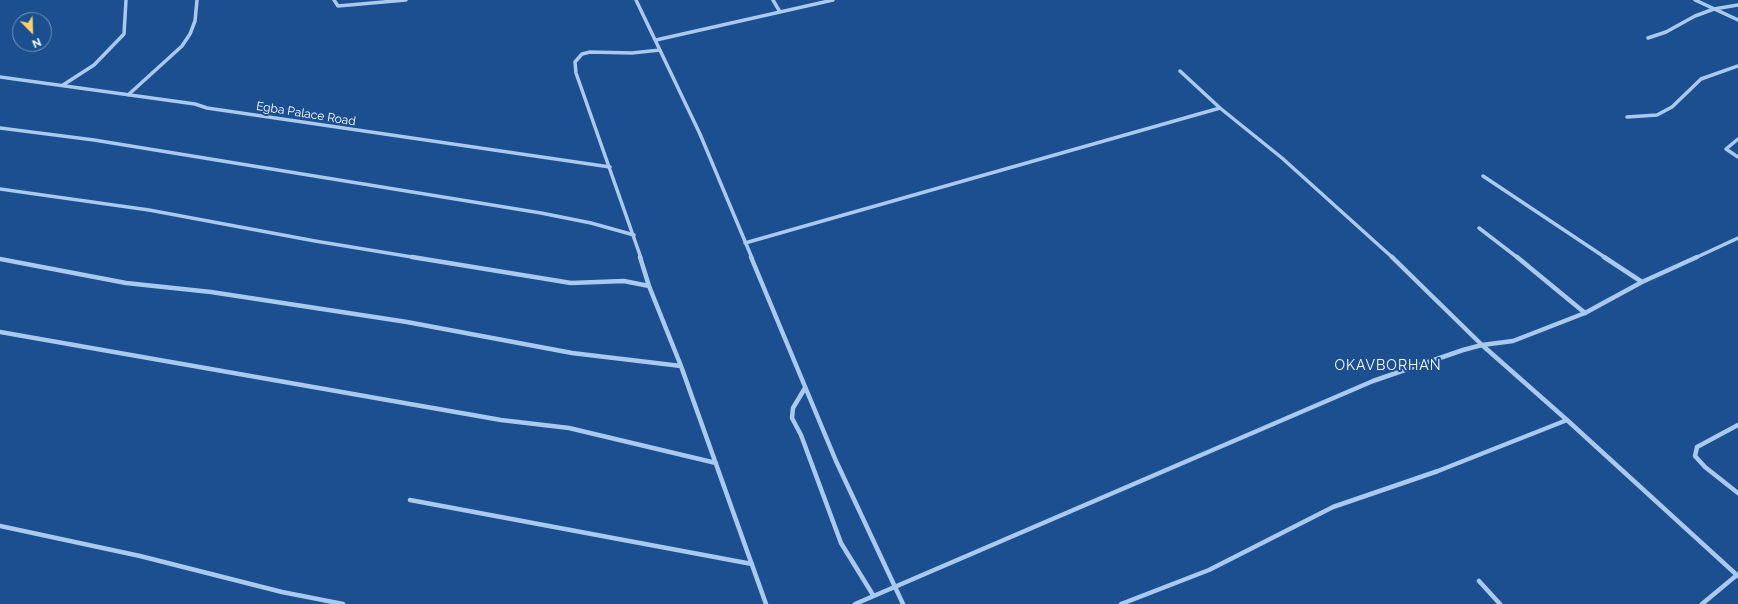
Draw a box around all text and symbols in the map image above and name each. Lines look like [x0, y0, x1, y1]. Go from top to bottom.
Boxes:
north arrow [12, 12, 52, 52]
text: N [30, 35, 43, 50]
street label: Egba Palace Road [255, 99, 357, 129]
district label: OKAVBORHAN [1334, 358, 1442, 374]

